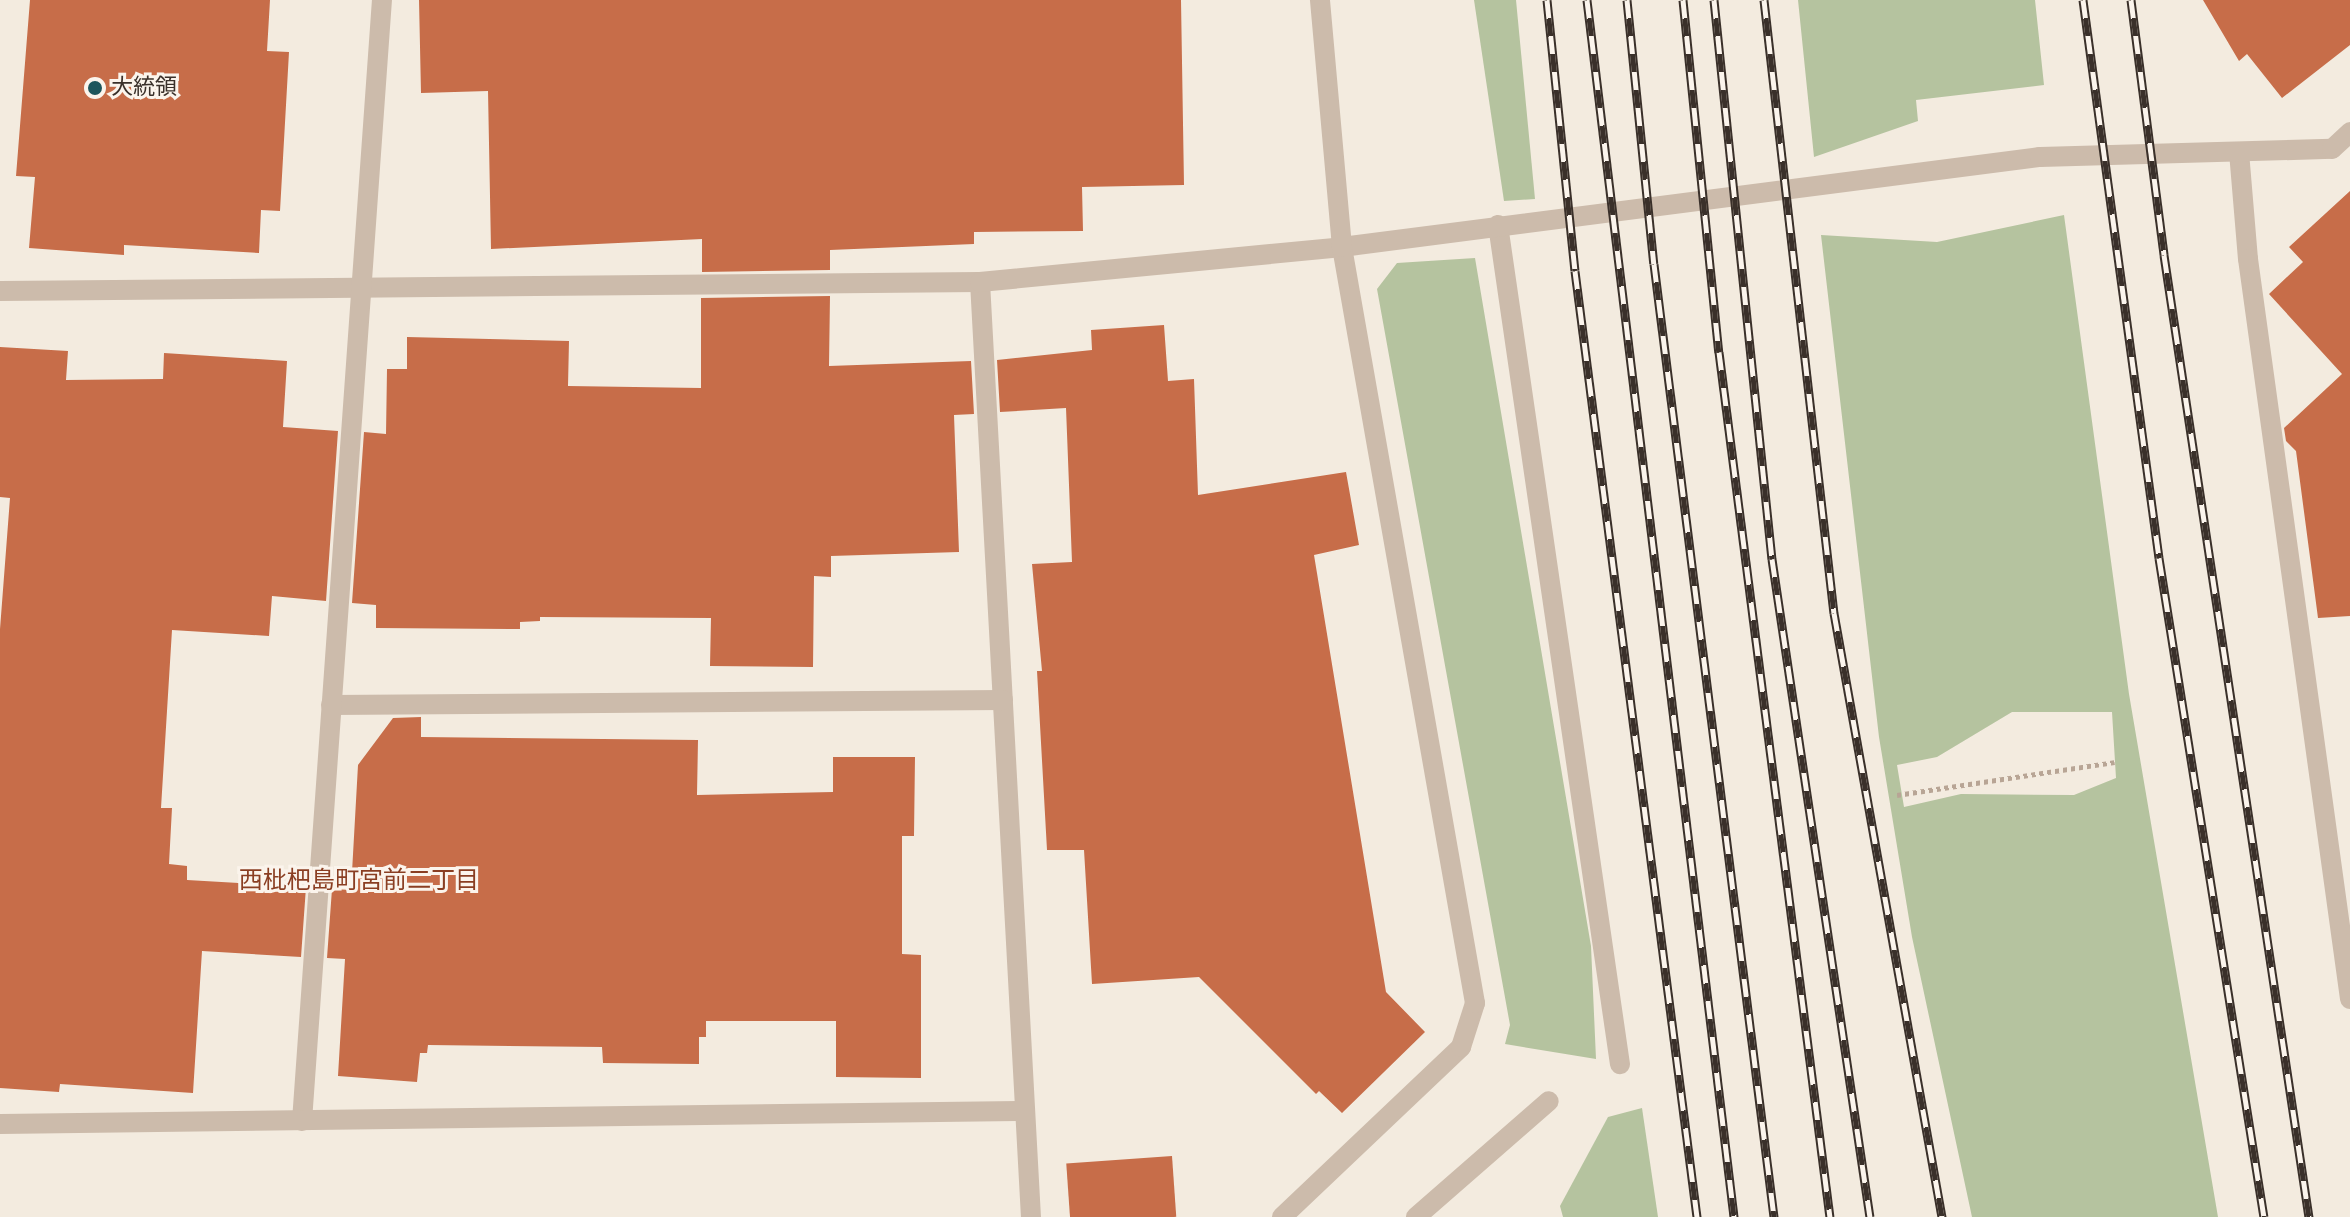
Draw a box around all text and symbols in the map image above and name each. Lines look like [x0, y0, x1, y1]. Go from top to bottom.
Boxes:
place label: 大統領 [111, 75, 177, 101]
marker: 大統領 [86, 79, 104, 97]
district label: 西枇杷島町宮前二丁目 [239, 867, 479, 895]

